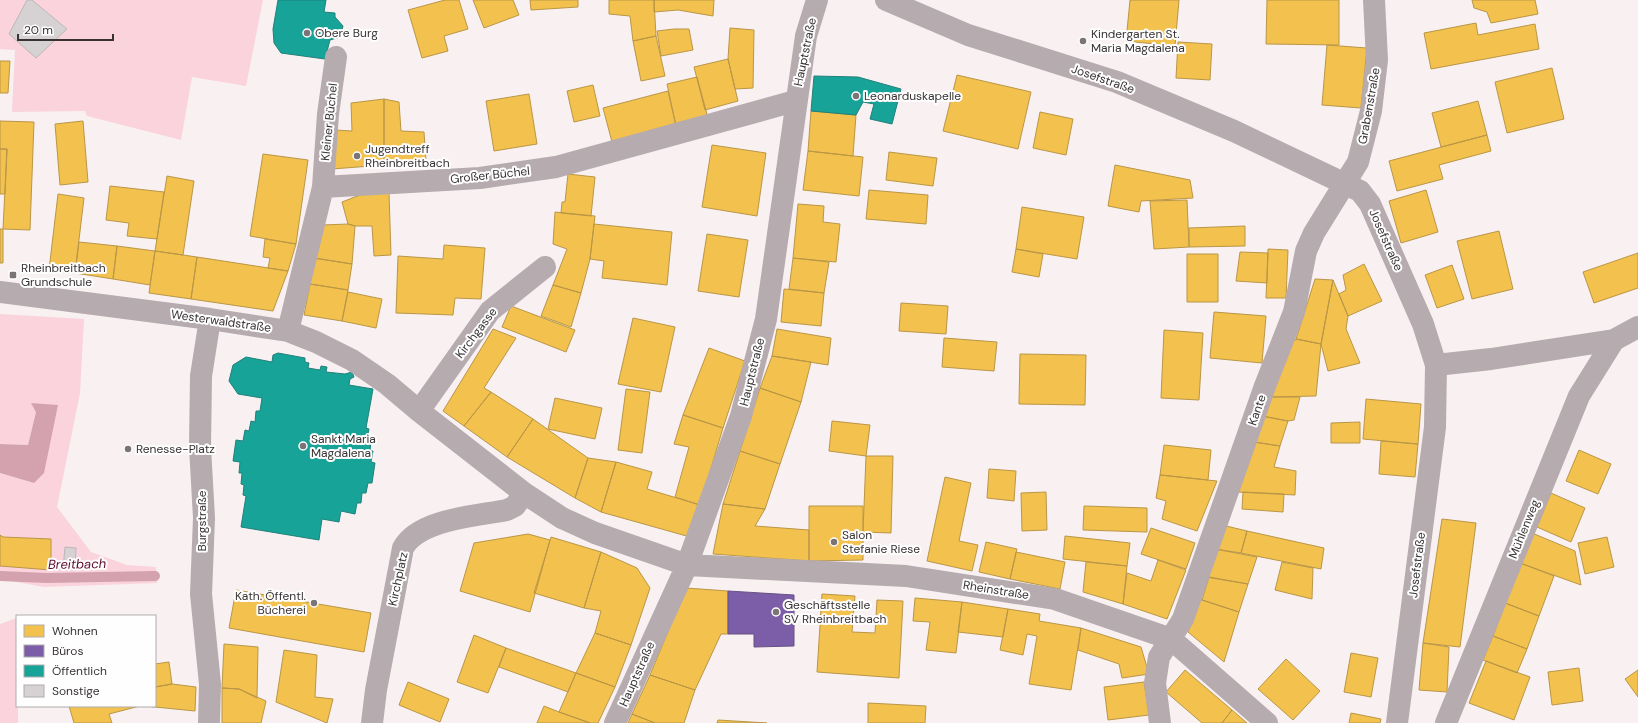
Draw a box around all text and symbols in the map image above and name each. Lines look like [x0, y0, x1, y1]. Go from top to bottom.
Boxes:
scale bar [18, 16, 113, 42]
street label: Hauptstraße [790, 16, 820, 88]
text: 20 m [24, 22, 53, 38]
place label: Obere Burg [315, 25, 378, 41]
place label: Kindergarten St. Maria Magdalena [1091, 26, 1185, 56]
marker: Obere Burg [302, 28, 312, 38]
marker: Kindergarten St. Maria Magdalena [1078, 36, 1088, 46]
street label: Josefstraße [1069, 61, 1137, 97]
street label: Grabenstraße [1354, 66, 1384, 145]
street label: Kleiner Büchel [317, 82, 341, 162]
place label: Leonarduskapelle [864, 88, 961, 104]
marker: Leonarduskapelle [851, 91, 861, 101]
place label: Jugendtreff Rheinbreitbach [365, 141, 450, 171]
marker: Jugendtreff Rheinbreitbach [352, 151, 362, 161]
street label: Großer Büchel [449, 163, 531, 187]
street label: Josefstraße [1365, 207, 1407, 273]
place label: Rheinbreitbach Grundschule [21, 260, 106, 290]
marker: Rheinbreitbach Grundschule [8, 270, 18, 280]
street label: Kirchgasse [452, 304, 501, 362]
street label: Westerwaldstraße [170, 306, 272, 336]
street label: Hauptstraße [736, 336, 768, 408]
street label: Kante [1244, 392, 1270, 428]
place label: Sankt Maria Magdalena [311, 431, 376, 461]
place label: Renesse-Platz [136, 441, 215, 457]
marker: Sankt Maria Magdalena [298, 441, 308, 451]
marker: Renesse-Platz [123, 444, 133, 454]
street label: Burgstraße [194, 490, 210, 552]
street label: Mühlenweg [1505, 497, 1543, 561]
place label: Salon Stefanie Riese [842, 527, 920, 557]
street label: Josefstraße [1405, 531, 1429, 599]
marker: Salon Stefanie Riese [829, 537, 839, 547]
street label: Kirchplatz [384, 551, 412, 607]
water label: Breitbach [48, 555, 106, 573]
street label: Rheinstraße [962, 577, 1030, 603]
place label: Kath. Öffentl. Bücherei [235, 588, 306, 618]
place label: Geschäftsstelle SV Rheinbreitbach [784, 597, 887, 627]
marker: Kath. Öffentl. Bücherei [309, 598, 319, 608]
marker: Geschäftsstelle SV Rheinbreitbach [771, 607, 781, 617]
legend [16, 615, 156, 707]
text: Wohnen [52, 623, 98, 639]
street label: Hauptstraße [616, 639, 659, 709]
text: Büros [52, 643, 83, 659]
text: Öffentlich [52, 663, 107, 679]
text: Sonstige [52, 683, 100, 699]

